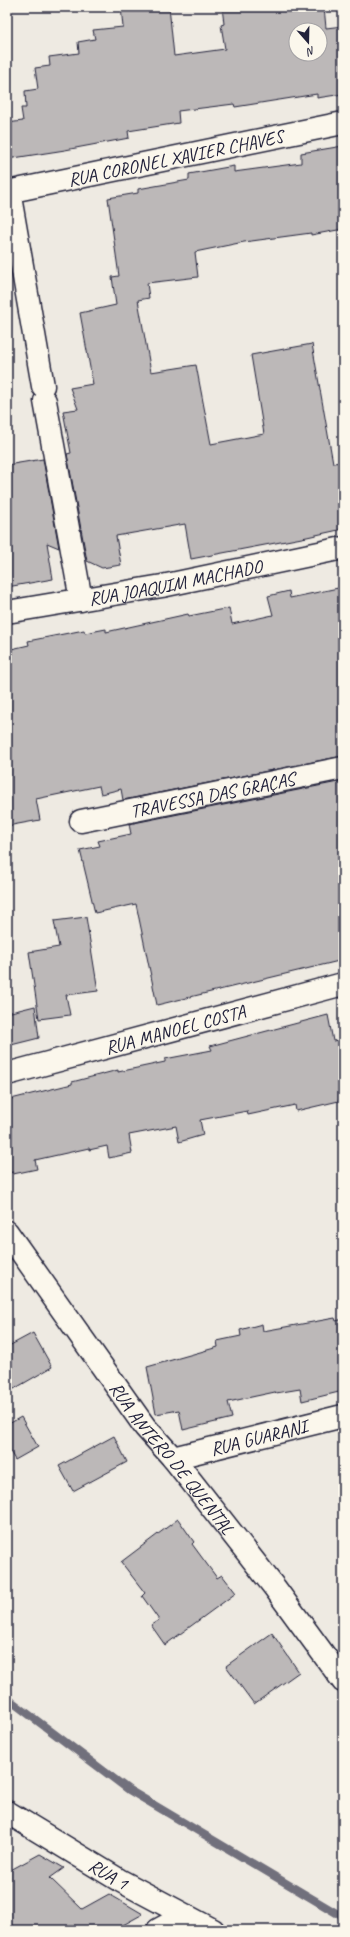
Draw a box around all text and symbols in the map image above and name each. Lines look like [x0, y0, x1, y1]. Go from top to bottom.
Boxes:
north arrow [288, 22, 328, 62]
text: N [304, 44, 317, 60]
street label: RUA CORONEL XAVIER CHAVES [66, 124, 288, 192]
street label: RUA JOAQUIM MACHADO [87, 554, 267, 611]
street label: TRAVESSA DAS GRAÇAS [128, 766, 300, 824]
street label: RUA MANOEL COSTA [103, 999, 249, 1060]
street label: RUA ANTERO DE QUENTAL [104, 1377, 240, 1540]
street label: RUA GUARANI [208, 1413, 314, 1461]
street label: RUA 1 [84, 1854, 133, 1896]

